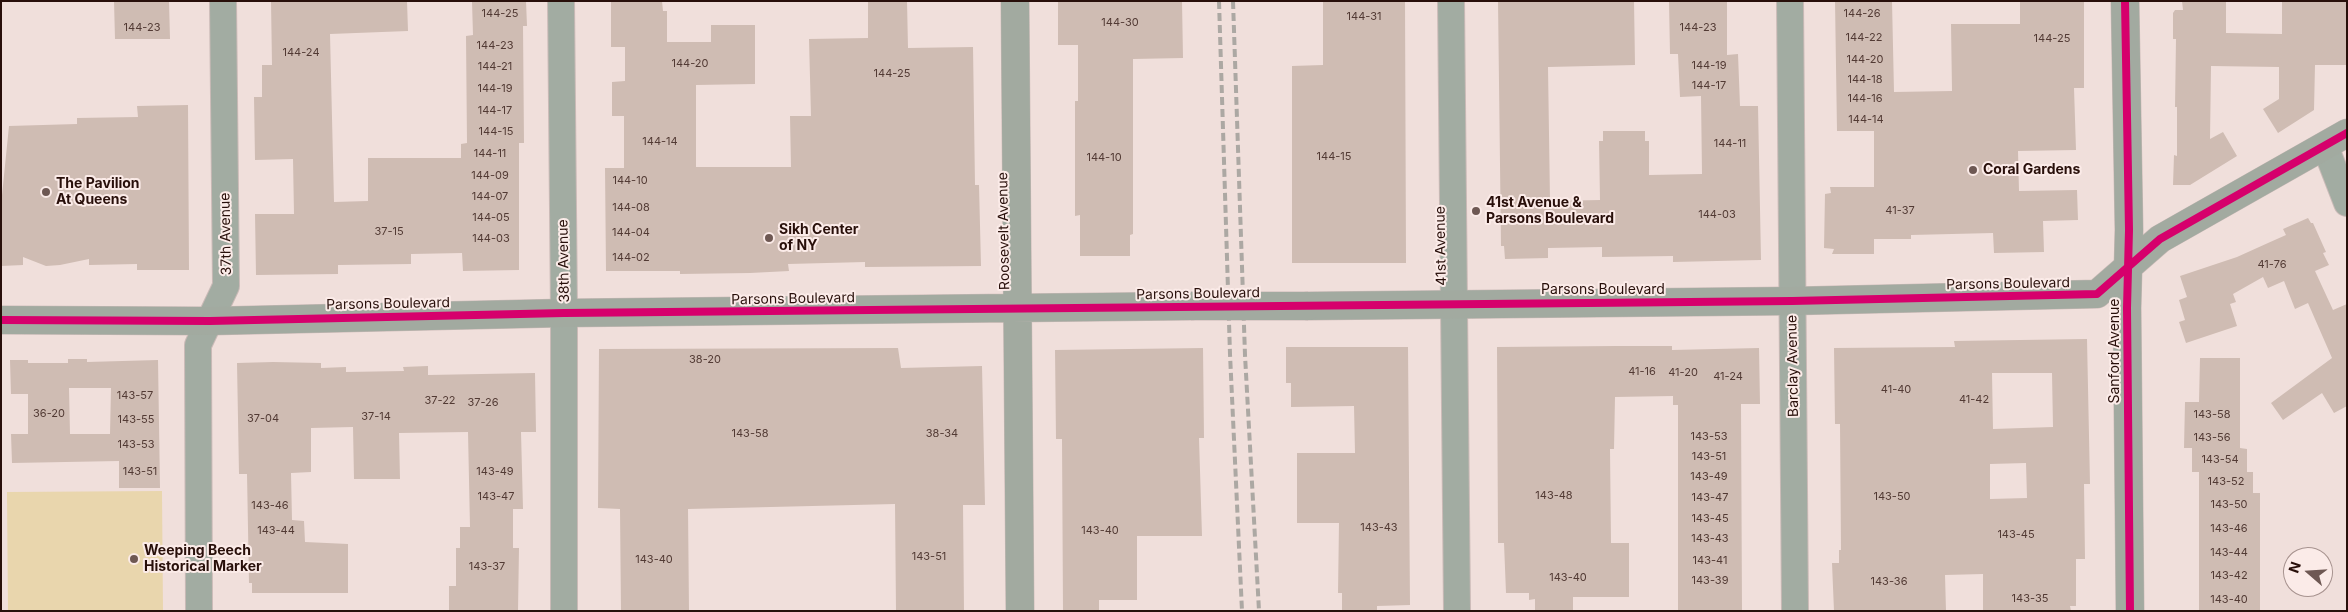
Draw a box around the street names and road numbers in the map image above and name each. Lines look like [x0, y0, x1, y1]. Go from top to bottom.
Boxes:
street label: Roosevelt Avenue [995, 172, 1013, 290]
street label: 37th Avenue [217, 193, 235, 275]
street label: 41st Avenue [1432, 206, 1450, 286]
street label: 38th Avenue [555, 219, 573, 303]
street label: Parsons Boulevard [1946, 275, 2070, 293]
street label: Parsons Boulevard [1541, 282, 1665, 298]
street label: Parsons Boulevard [1136, 285, 1260, 303]
street label: Parsons Boulevard [731, 290, 855, 308]
street label: Parsons Boulevard [326, 295, 450, 313]
street label: Sanford Avenue [2107, 298, 2123, 404]
street label: Barclay Avenue [1784, 315, 1802, 417]

